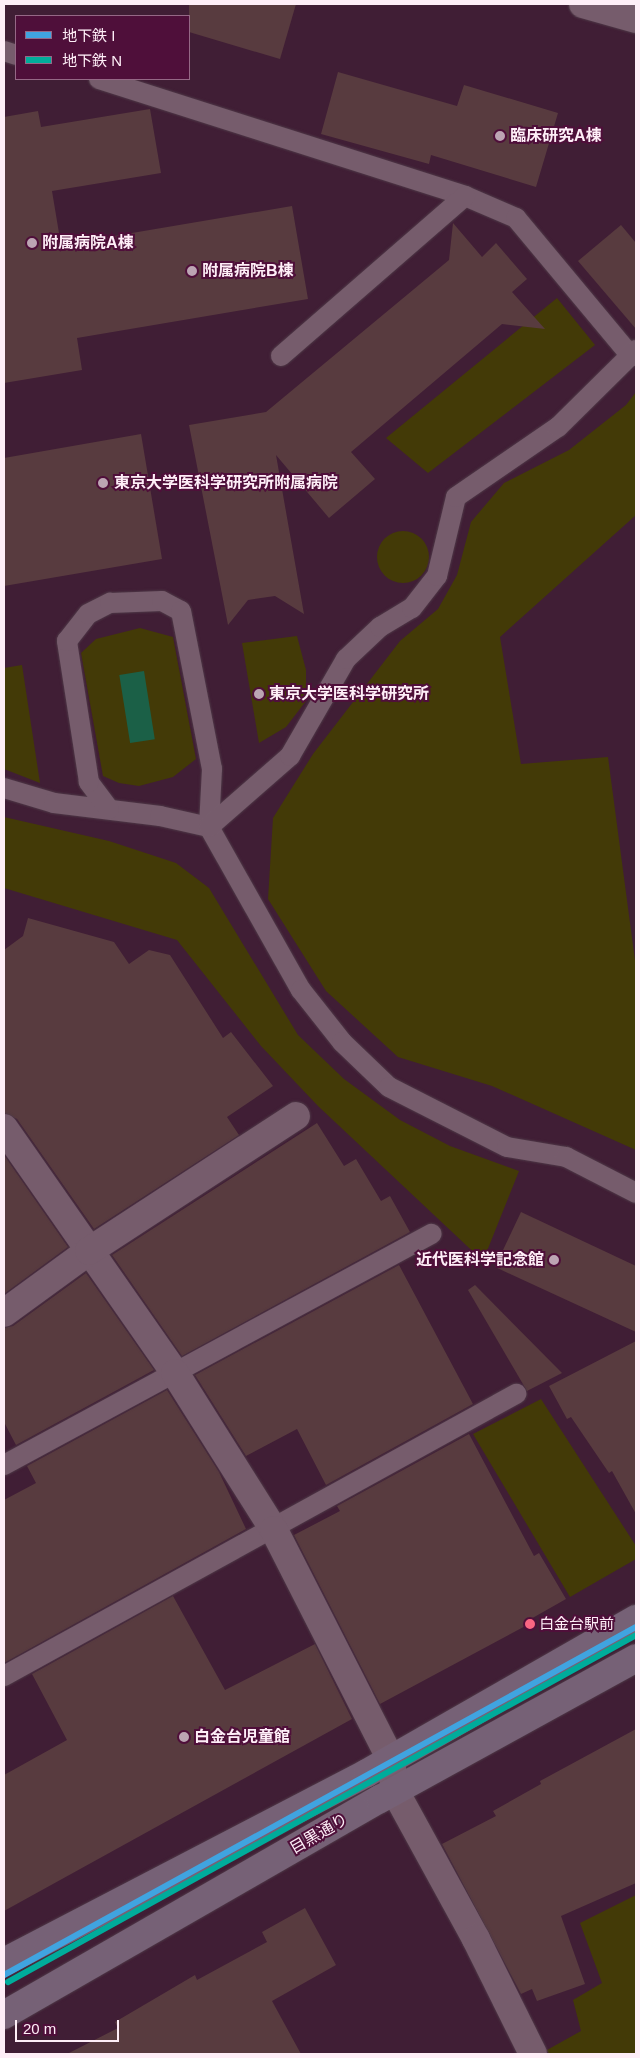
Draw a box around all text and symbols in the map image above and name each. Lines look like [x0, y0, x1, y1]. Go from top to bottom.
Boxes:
legend [15, 15, 190, 80]
text: 地下鉄 I [62, 27, 115, 44]
text: 地下鉄 N [62, 52, 122, 69]
place label: 臨床研究A棟 [510, 126, 602, 146]
marker: 臨床研究A棟 [494, 130, 506, 142]
place label: 附属病院A棟 [42, 233, 134, 253]
marker: 附属病院A棟 [26, 237, 38, 249]
place label: 附属病院B棟 [202, 261, 294, 281]
marker: 附属病院B棟 [186, 265, 198, 277]
place label: 東京大学医科学研究所附属病院 [114, 473, 338, 493]
marker: 東京大学医科学研究所附属病院 [96, 476, 110, 490]
place label: 東京大学医科学研究所 [269, 684, 429, 704]
marker: 東京大学医科学研究所 [253, 688, 265, 700]
place label: 近代医科学記念館 [416, 1250, 544, 1270]
marker: 近代医科学記念館 [548, 1254, 560, 1266]
place label: 白金台駅前 [539, 1615, 614, 1633]
marker: 白金台駅前 [525, 1619, 535, 1629]
place label: 白金台児童館 [194, 1727, 290, 1747]
marker: 白金台児童館 [178, 1731, 190, 1743]
street label: 目黒通り [286, 1810, 352, 1858]
scale bar [18, 2010, 121, 2042]
text: 20 m [23, 2020, 56, 2037]

